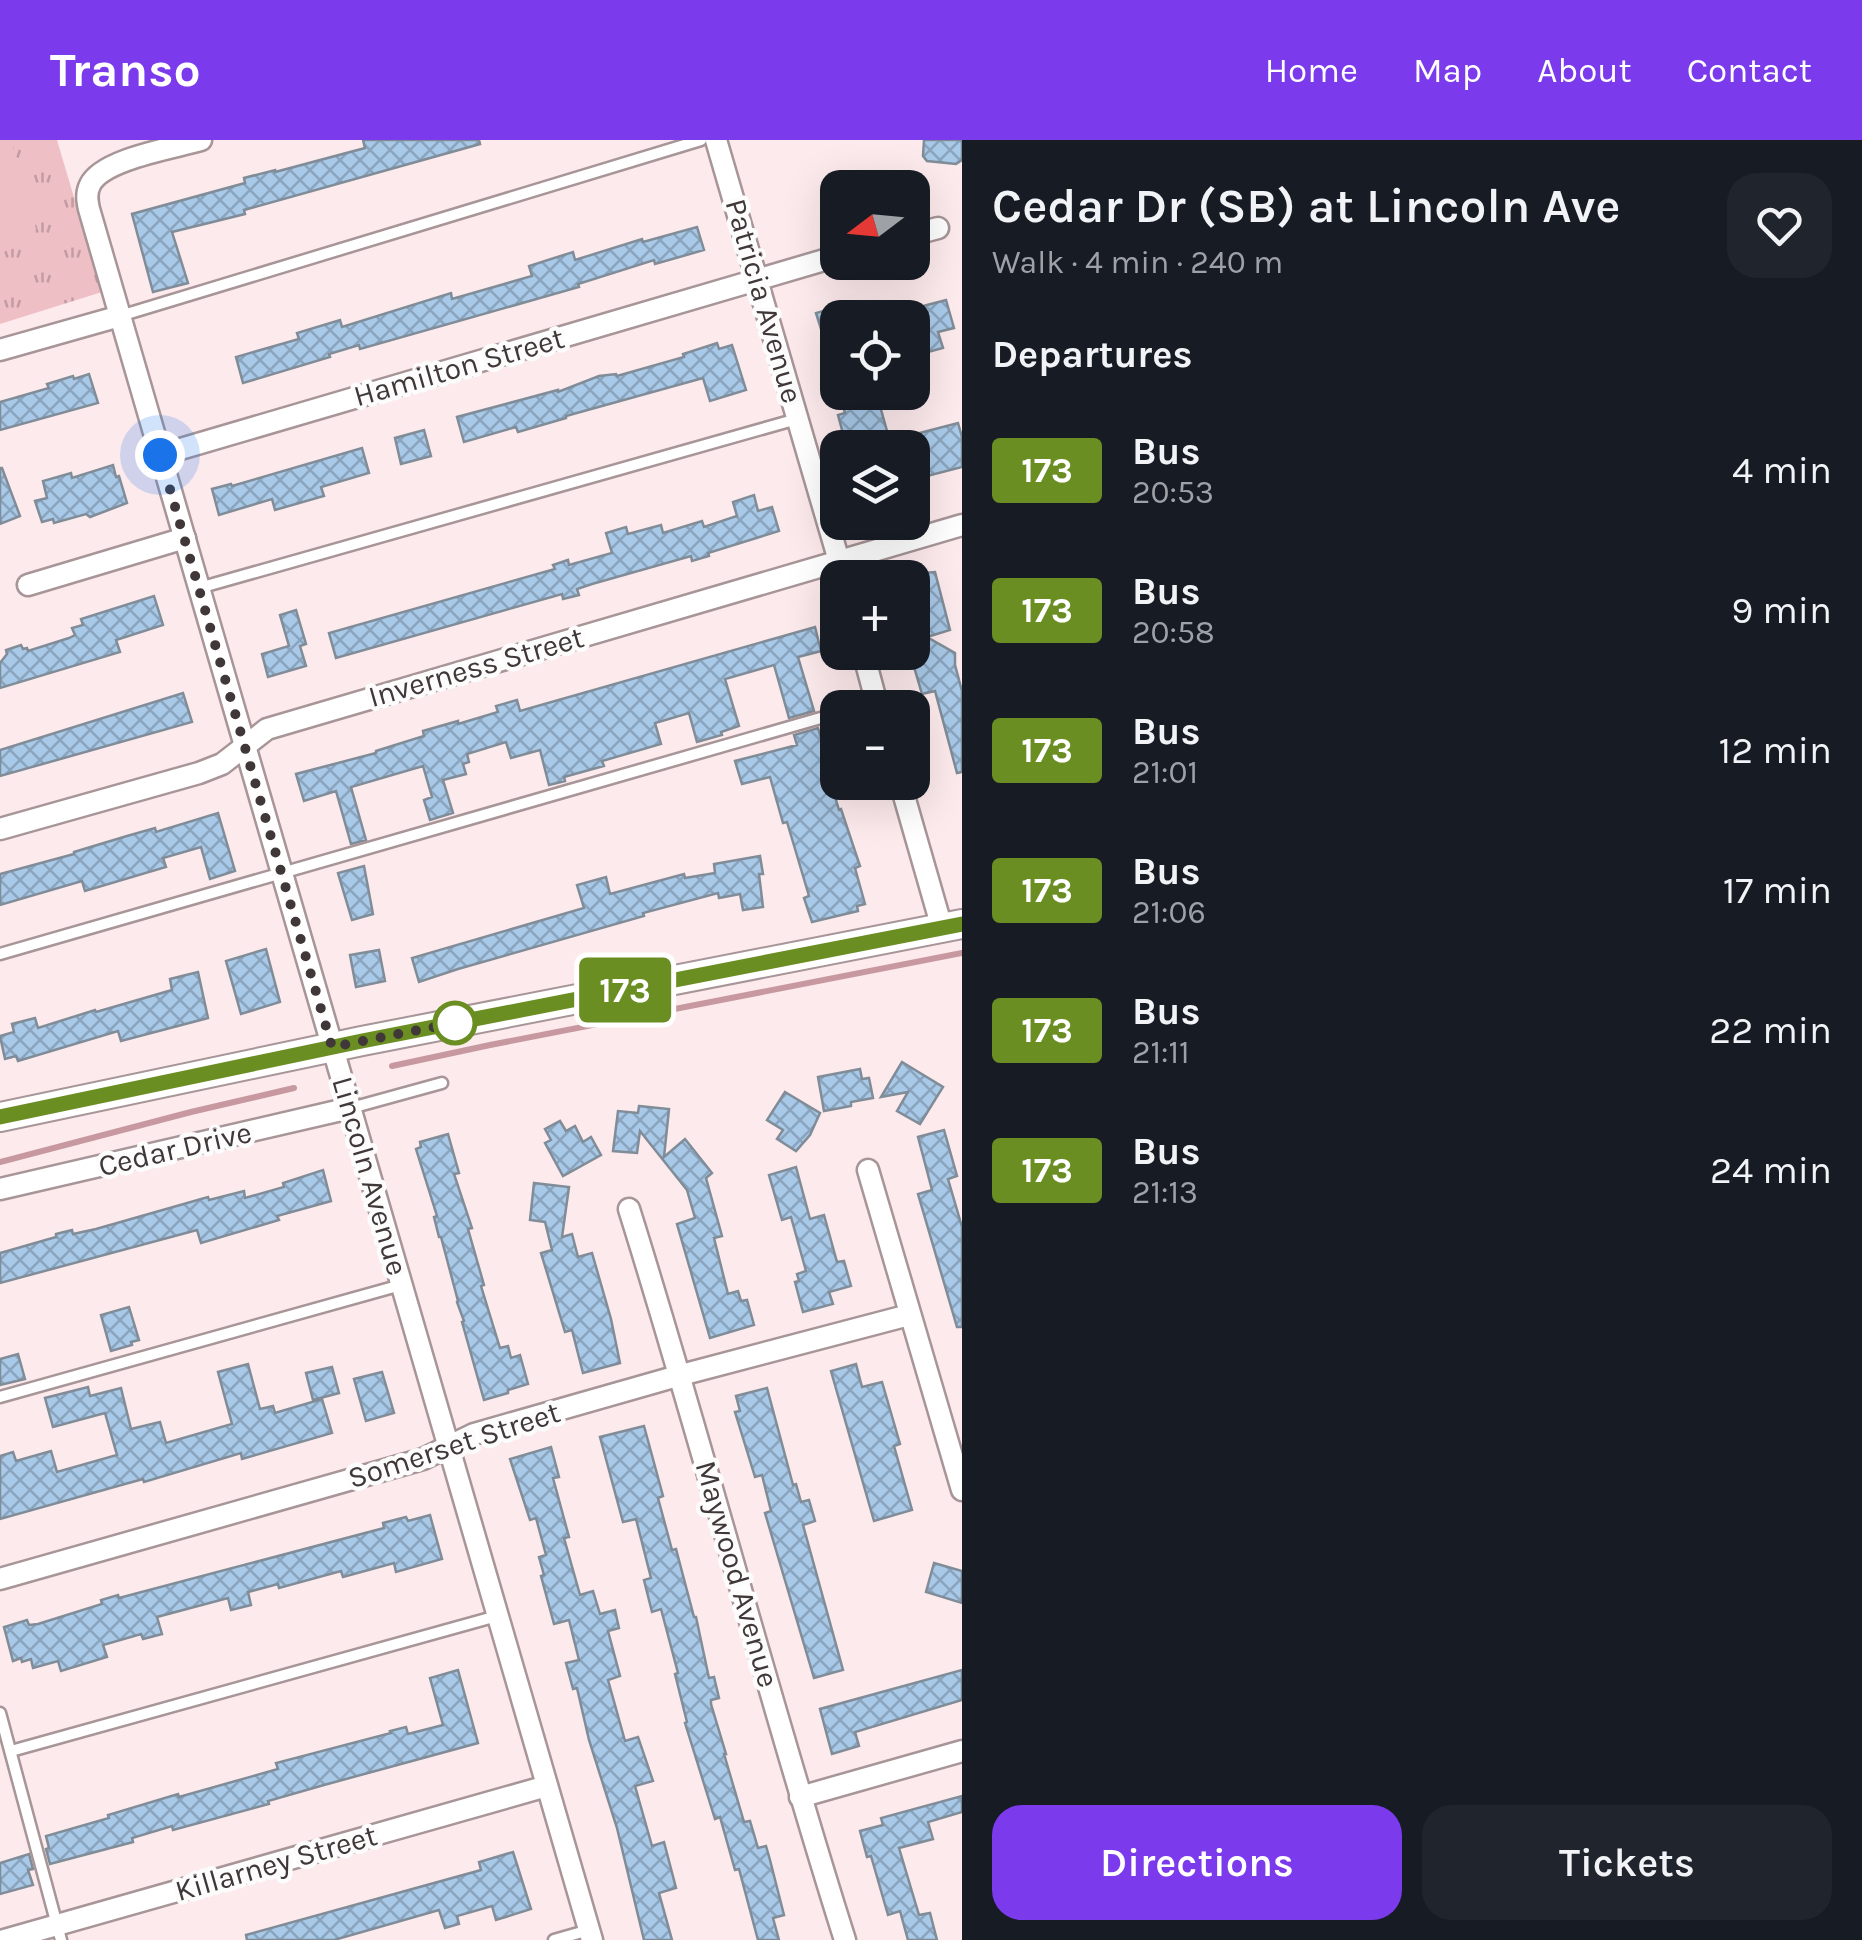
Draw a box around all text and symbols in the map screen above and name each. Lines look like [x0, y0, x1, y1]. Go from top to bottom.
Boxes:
text: Transo [50, 42, 201, 98]
text: Home [1265, 50, 1358, 91]
text: Map [1413, 50, 1482, 91]
text: About [1537, 50, 1632, 91]
text: Contact [1687, 50, 1812, 91]
north arrow [820, 170, 930, 280]
map controls [820, 170, 930, 800]
button: heart [1727, 173, 1832, 278]
text: Cedar Dr (SB) at Lincoln Ave [992, 178, 1621, 234]
street label: Patricia Avenue [718, 195, 810, 407]
text: Walk · 4 min · 240 m [992, 244, 1283, 281]
button: locate [820, 300, 930, 410]
street label: Hamilton Street [350, 320, 568, 414]
text: Departures [992, 332, 1192, 377]
text: Bus [1132, 429, 1201, 474]
your location [135, 430, 185, 480]
button: layers [820, 430, 930, 540]
text: 4 min [1732, 448, 1832, 493]
text: 173 [1021, 450, 1073, 491]
text: 20:53 [1132, 474, 1214, 511]
button: + [820, 560, 930, 670]
text: Bus [1132, 569, 1201, 614]
text: 9 min [1731, 588, 1832, 633]
text: 173 [1021, 590, 1073, 631]
text: 20:58 [1132, 614, 1215, 651]
street label: Inverness Street [364, 619, 588, 715]
button: − [820, 690, 930, 800]
text: Bus [1132, 709, 1201, 754]
text: 12 min [1719, 728, 1832, 773]
text: 173 [1021, 730, 1073, 771]
text: 21:01 [1132, 754, 1198, 791]
text: Bus [1132, 849, 1201, 894]
text: 17 min [1723, 868, 1832, 913]
text: 173 [1021, 870, 1073, 911]
text: 21:06 [1132, 894, 1206, 931]
line badge: 173 [568, 958, 682, 1022]
text: 173 [599, 970, 651, 1011]
text: Bus [1132, 989, 1201, 1034]
unlabelled marker [434, 1002, 476, 1044]
text: 22 min [1709, 1008, 1832, 1053]
text: 173 [1021, 1010, 1073, 1051]
text: 21:11 [1132, 1034, 1190, 1071]
street label: Lincoln Avenue [324, 1072, 416, 1280]
street label: Cedar Drive [95, 1114, 255, 1184]
text: Bus [1132, 1129, 1201, 1174]
text: 24 min [1710, 1148, 1832, 1193]
text: 173 [1021, 1150, 1073, 1191]
text: 21:13 [1132, 1174, 1198, 1211]
street label: Somerset Street [343, 1394, 565, 1496]
street label: Maywood Avenue [687, 1457, 787, 1691]
button: Directions [992, 1805, 1402, 1920]
button: Tickets [1422, 1805, 1832, 1920]
street label: Killarney Street [171, 1817, 381, 1909]

